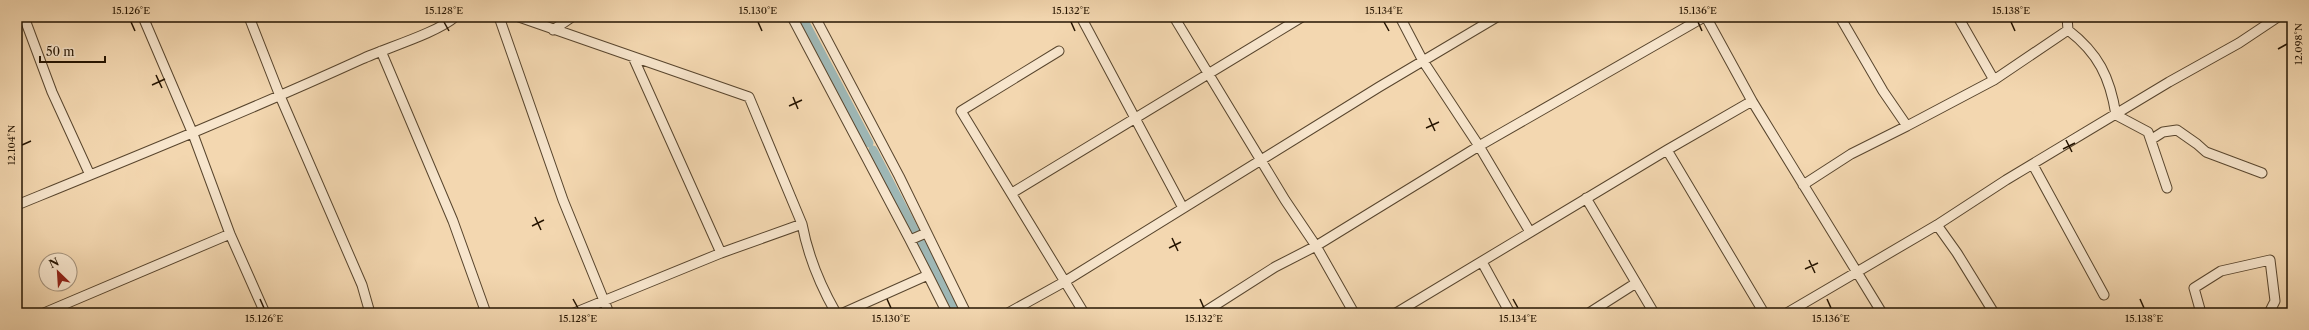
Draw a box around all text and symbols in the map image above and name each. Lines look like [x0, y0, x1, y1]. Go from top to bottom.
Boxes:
text: 15.126°E [112, 4, 150, 17]
text: 15.128°E [425, 4, 463, 17]
text: 15.130°E [739, 4, 777, 17]
text: 15.132°E [1052, 4, 1090, 17]
text: 15.134°E [1365, 4, 1403, 17]
text: 15.136°E [1679, 4, 1717, 17]
text: 15.138°E [1992, 4, 2030, 17]
text: 12.098°N [2292, 23, 2305, 65]
scale bar [40, 38, 105, 64]
text: 50 m [46, 44, 75, 59]
text: 12.104°N [5, 125, 18, 165]
north arrow [38, 252, 78, 292]
text: N [46, 254, 61, 271]
text: 15.126°E [245, 312, 283, 325]
text: 15.128°E [559, 312, 597, 325]
text: 15.130°E [872, 312, 910, 325]
text: 15.132°E [1185, 312, 1223, 325]
text: 15.134°E [1499, 312, 1537, 325]
text: 15.136°E [1812, 312, 1850, 325]
text: 15.138°E [2125, 312, 2163, 325]

